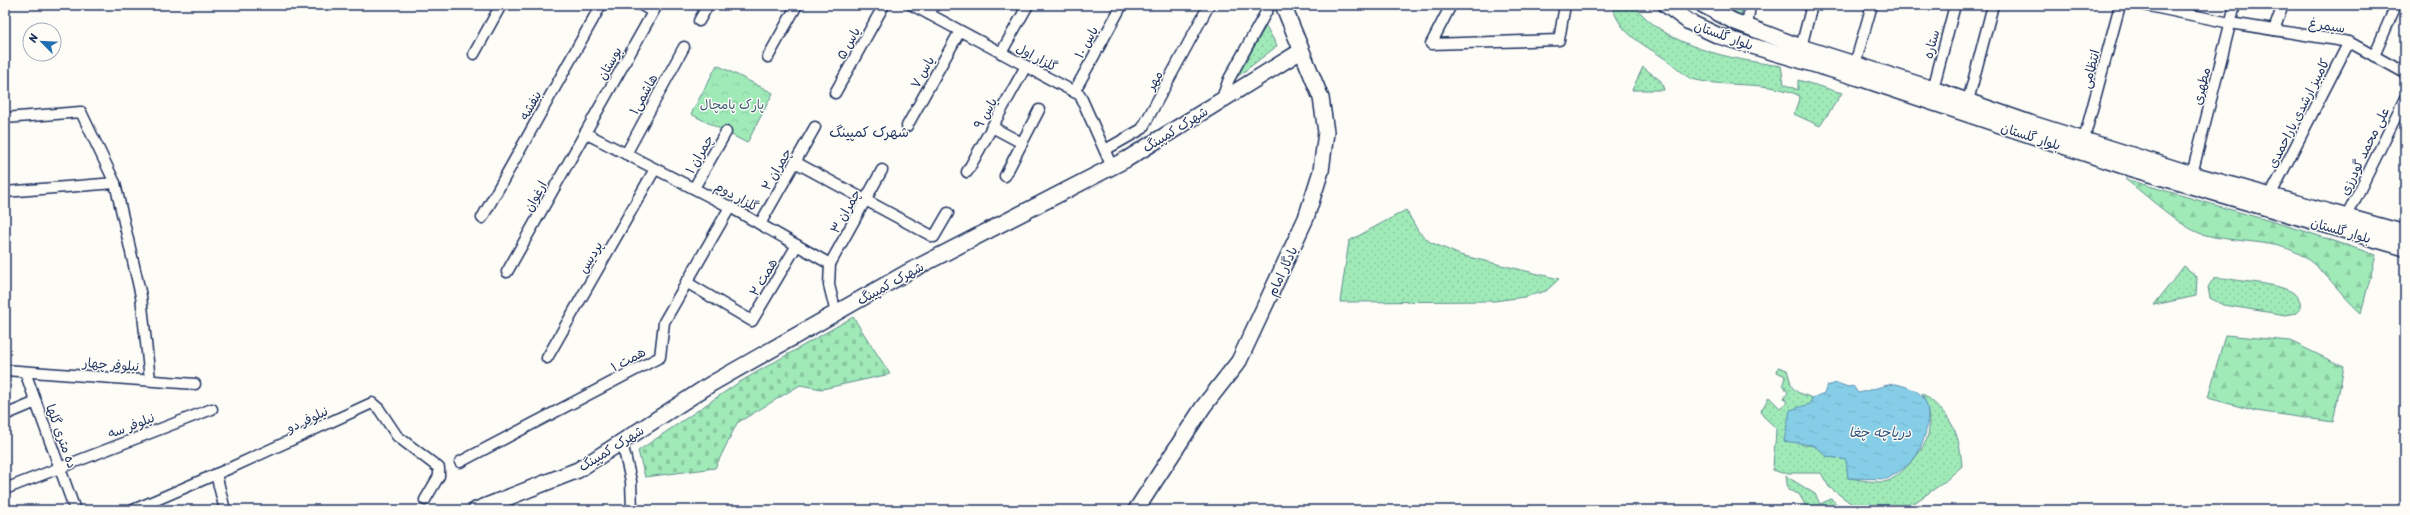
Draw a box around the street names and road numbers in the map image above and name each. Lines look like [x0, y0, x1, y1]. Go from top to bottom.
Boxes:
street label: سیمرغ [2307, 11, 2347, 40]
street label: بلوار گلستان [1691, 14, 1757, 57]
street label: یاس ۱۰ [1068, 22, 1105, 63]
street label: یاس ۵ [830, 23, 867, 64]
street label: ستاره [1917, 27, 1946, 61]
street label: گلزار اول [1012, 37, 1062, 78]
street label: بوستان [591, 42, 628, 84]
street label: انتظامی [2074, 47, 2107, 91]
street label: یاس ۷ [904, 52, 941, 93]
street label: کامبیز ارشدی یاراحمدی [2261, 54, 2336, 172]
street label: مطهری [2186, 65, 2217, 107]
street label: مهر [1139, 66, 1169, 95]
street label: هاشمی۱ [623, 70, 664, 119]
street label: بنفشه [513, 86, 548, 124]
street label: یاس ۹ [967, 93, 1004, 134]
street label: شهرک کمپینگ [1138, 100, 1213, 159]
street label: علی محمد گودرزی [2333, 103, 2396, 199]
street label: بلوار گلستان [1998, 116, 2064, 157]
street label: چمران ۱ [679, 130, 720, 178]
street label: چمران ۲ [755, 143, 798, 195]
street label: گلزار دوم [710, 175, 764, 218]
street label: ارغوان [517, 176, 553, 216]
street label: چمران ۳ [824, 185, 867, 238]
street label: بلوار گلستان [2308, 211, 2374, 250]
street label: پردیس [572, 236, 609, 278]
street label: یادگار امام [1261, 242, 1304, 300]
street label: همت ۲ [743, 254, 784, 301]
street label: شهرک کمپینگ [852, 255, 928, 311]
street label: همت ۱ [606, 341, 650, 378]
street label: نیلوفر چهار [81, 351, 140, 378]
street label: نیلوفر دو [282, 400, 332, 440]
street label: ده متری گلها [39, 401, 84, 472]
street label: نیلوفر سه [104, 406, 158, 445]
street label: شهرک کمپینگ [574, 419, 649, 478]

